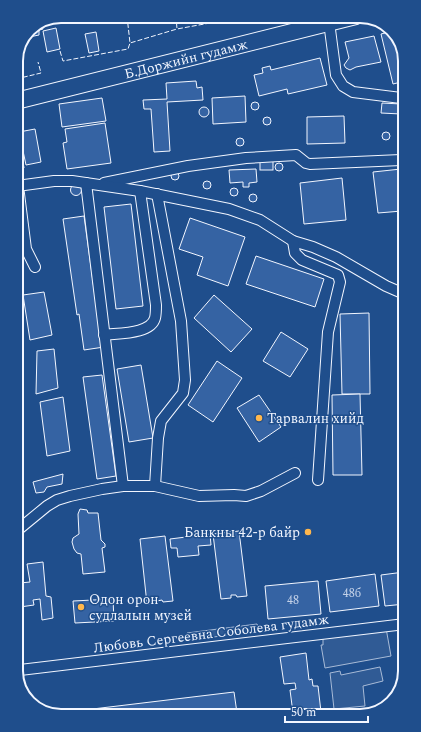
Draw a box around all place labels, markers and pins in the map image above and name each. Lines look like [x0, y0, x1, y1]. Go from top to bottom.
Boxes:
place label: Тарвалин хийд [267, 408, 364, 429]
marker: Тарвалин хийд [254, 413, 264, 423]
place label: Банкны 42-р байр [184, 522, 300, 543]
marker: Банкны 42-р байр [303, 527, 313, 537]
place label: Одон орон судлалын музей [89, 589, 192, 626]
marker: Одон орон судлалын музей [76, 602, 86, 612]

